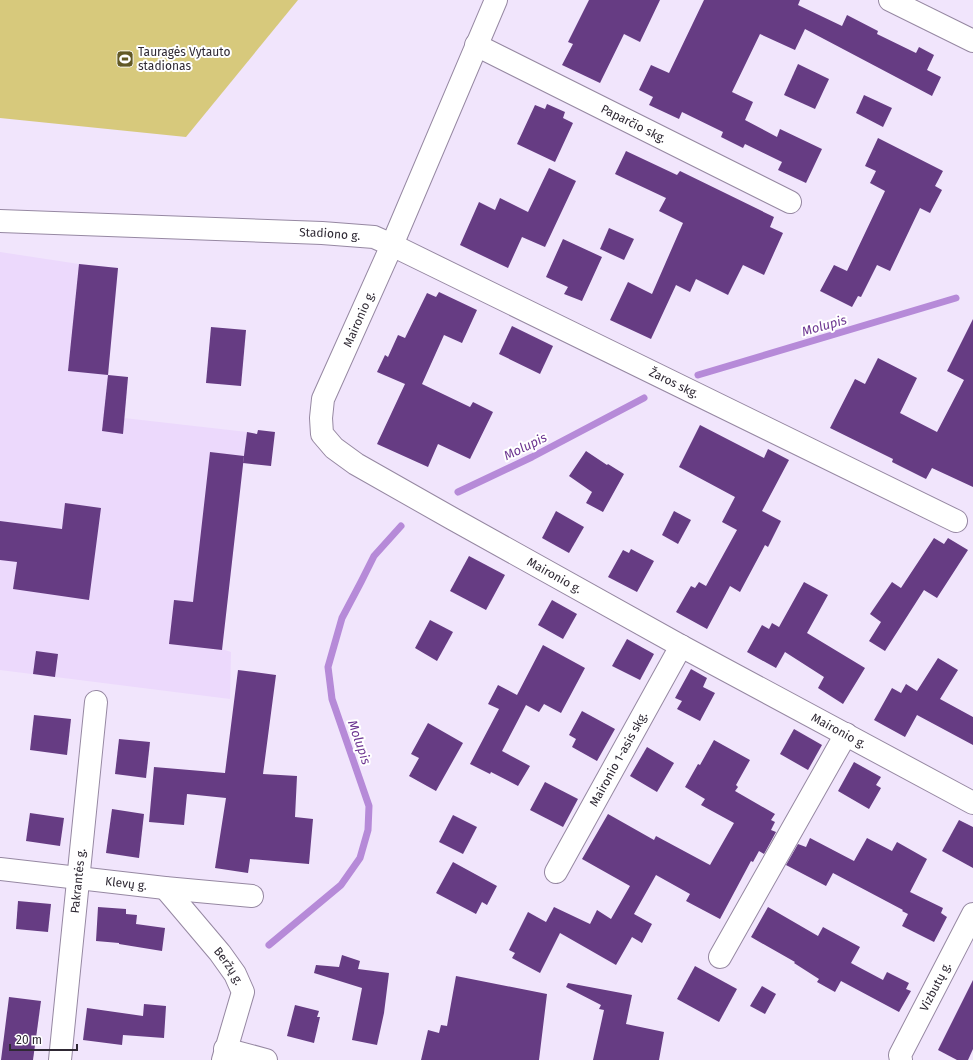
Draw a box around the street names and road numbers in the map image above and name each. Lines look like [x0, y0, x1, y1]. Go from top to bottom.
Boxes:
street label: Paparčio skg. [599, 102, 668, 146]
street label: Stadiono g. [299, 225, 361, 243]
street label: Maironio g. [340, 289, 378, 349]
street label: Žaros skg. [647, 364, 702, 401]
street label: Maironio g. [525, 555, 584, 596]
street label: Maironio 1-asis skg. [587, 709, 650, 809]
street label: Maironio g. [809, 710, 869, 751]
street label: Pakrantės g. [68, 848, 88, 914]
street label: Klevų g. [104, 874, 148, 893]
street label: Beržų g. [211, 944, 246, 987]
street label: Vizbutų g. [917, 960, 954, 1014]

